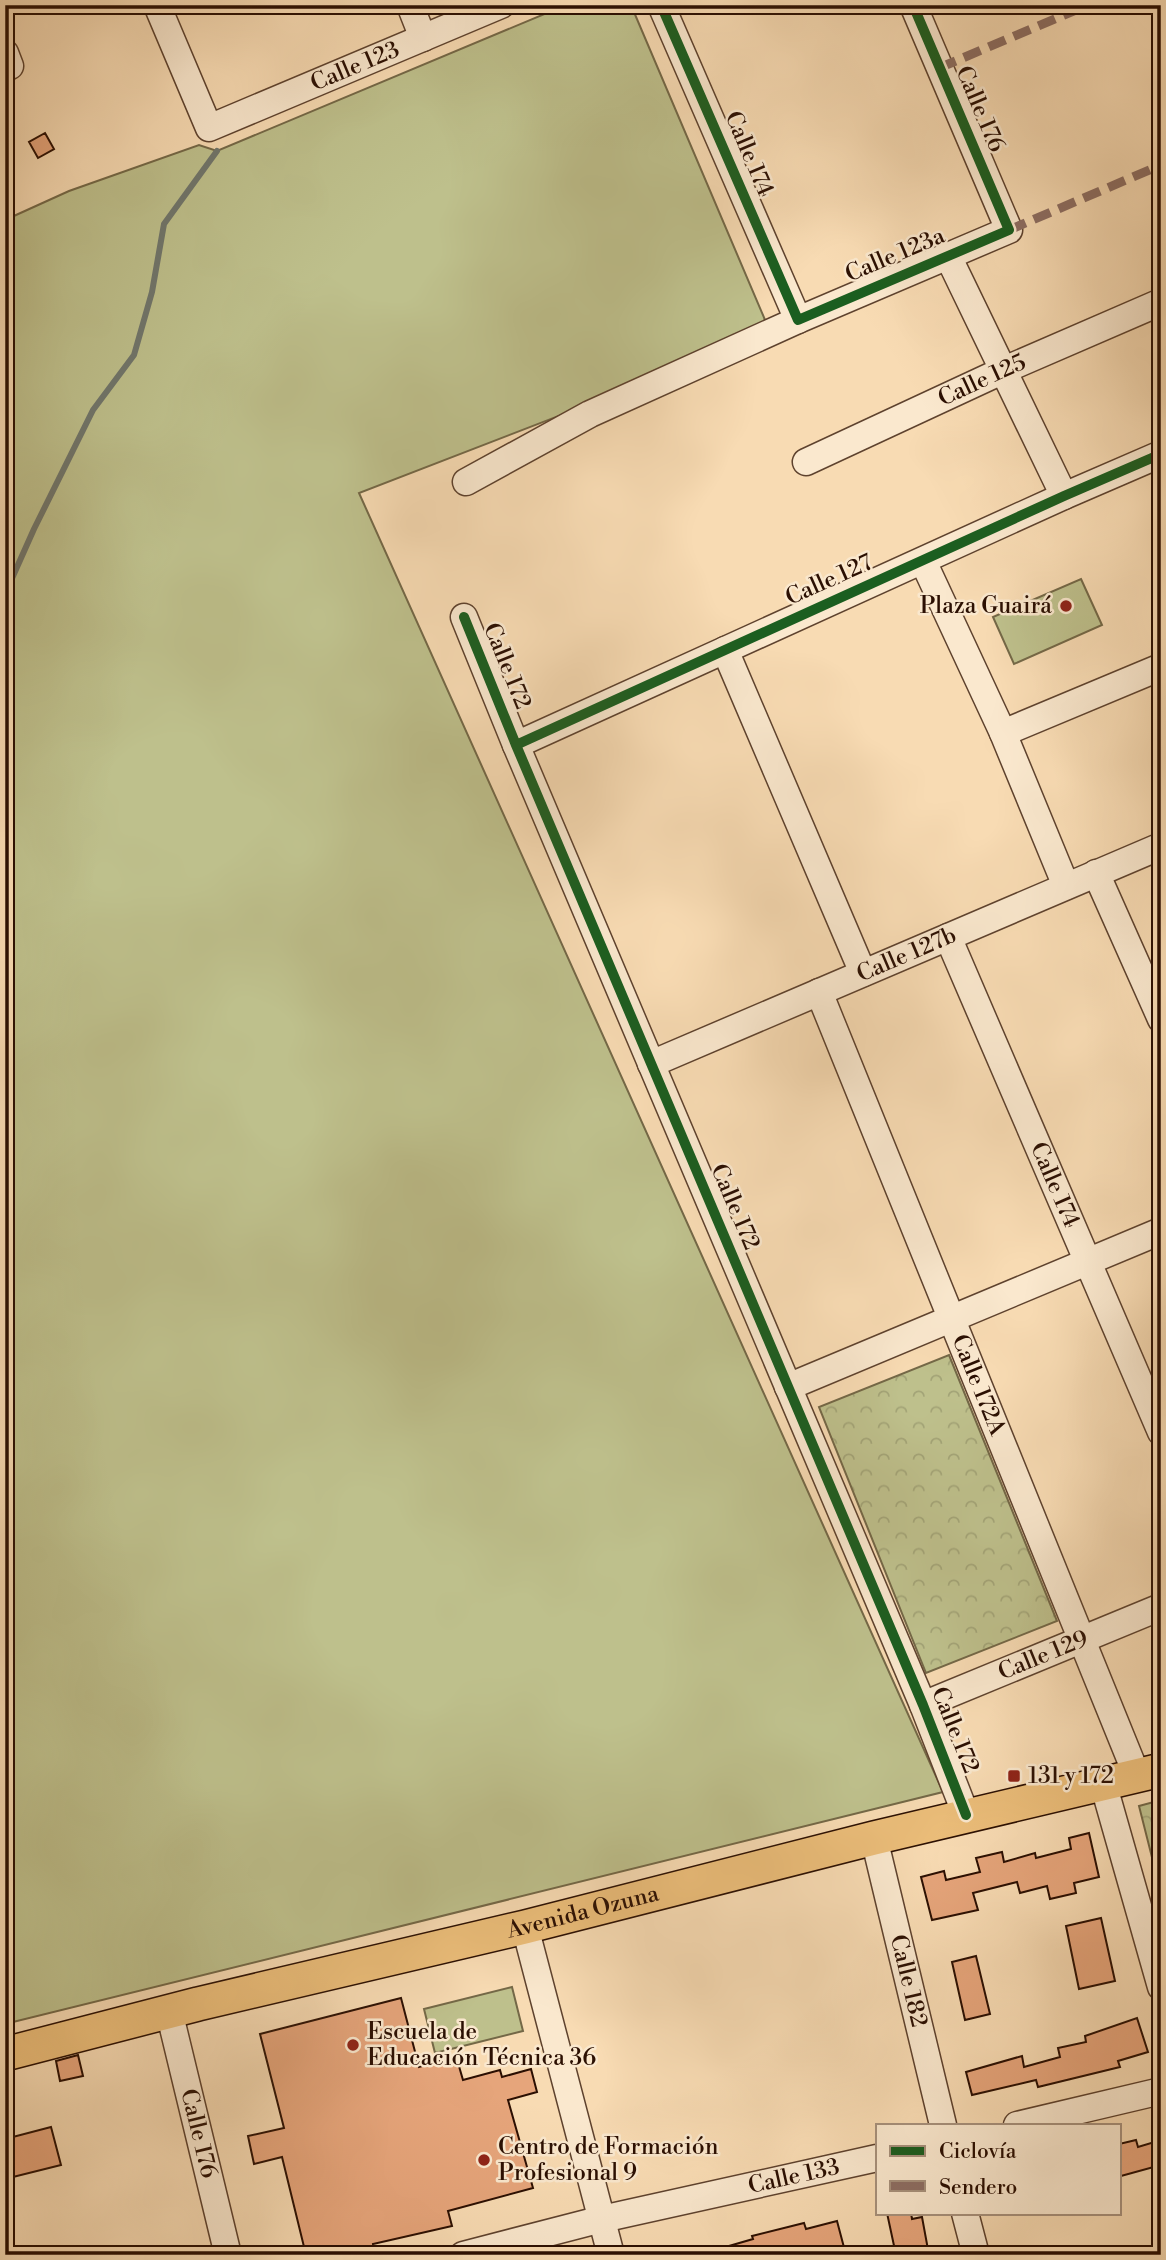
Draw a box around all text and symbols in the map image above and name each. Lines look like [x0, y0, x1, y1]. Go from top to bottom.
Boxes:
street label: Calle 123 [306, 35, 404, 98]
street label: Calle 176 [949, 62, 1011, 156]
street label: Calle 174 [719, 107, 779, 201]
street label: Calle 123a [841, 221, 949, 288]
street label: Calle 125 [934, 348, 1030, 413]
street label: Calle 127 [781, 548, 877, 612]
place label: Plaza Guairá [920, 592, 1052, 620]
marker: Plaza Guairá [1058, 598, 1074, 614]
street label: Calle 172 [477, 619, 537, 713]
street label: Calle 127b [853, 921, 961, 988]
street label: Calle 174 [1024, 1138, 1085, 1232]
street label: Calle 172 [704, 1160, 766, 1254]
street label: Calle 172A [945, 1330, 1012, 1441]
street label: Calle 129 [994, 1624, 1092, 1687]
street label: Calle 172 [925, 1683, 985, 1777]
place label: 131 y 172 [1028, 1762, 1114, 1790]
marker: 131 y 172 [1006, 1768, 1022, 1784]
street label: Avenida Ozuna [503, 1879, 662, 1945]
street label: Calle 182 [884, 1932, 933, 2030]
place label: Escuela de Educación Técnica 36 [367, 2018, 596, 2072]
marker: Escuela de Educación Técnica 36 [345, 2037, 361, 2053]
street label: Calle 176 [174, 2086, 223, 2181]
legend [876, 2124, 1120, 2214]
place label: Centro de Formación Profesional 9 [498, 2133, 719, 2187]
text: Ciclovía [939, 2139, 1017, 2165]
marker: Centro de Formación Profesional 9 [476, 2152, 492, 2168]
street label: Calle 133 [745, 2153, 842, 2200]
text: Sendero [939, 2175, 1017, 2201]

